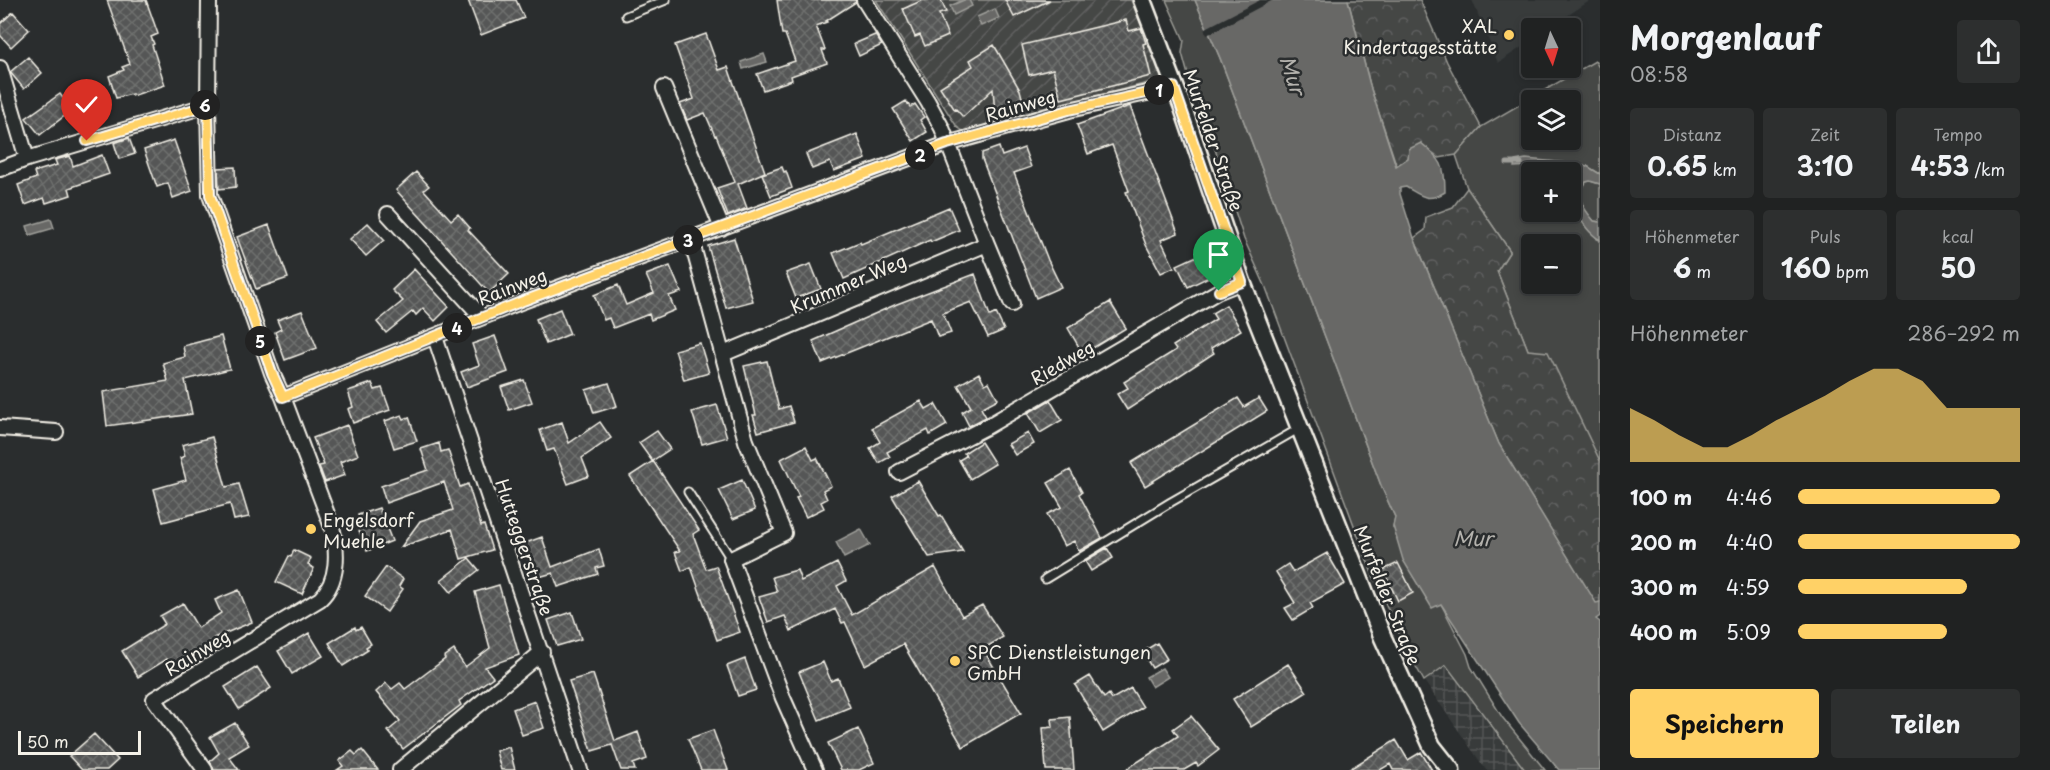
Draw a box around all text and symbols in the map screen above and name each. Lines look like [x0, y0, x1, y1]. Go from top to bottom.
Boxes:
text: Morgenlauf [1630, 11, 1820, 61]
place label: XAL Kindertagesstätte [1343, 12, 1497, 60]
north arrow [1521, 18, 1581, 78]
map controls [1521, 18, 1581, 294]
button: share [1957, 20, 2020, 83]
marker: XAL Kindertagesstätte [1502, 28, 1516, 42]
water label: Mur [1273, 51, 1314, 101]
text: 08:58 [1630, 59, 1688, 89]
street label: Murfelder Straße [1177, 65, 1251, 215]
pin: 1 [1144, 75, 1174, 105]
text: 1 [1155, 78, 1163, 102]
pin [61, 79, 112, 141]
street label: Rainweg [981, 82, 1059, 128]
icon: check [70, 88, 103, 121]
pin: 6 [190, 90, 220, 120]
button: layers [1521, 90, 1581, 150]
text: 6 [199, 93, 211, 117]
text: Distanz [1663, 122, 1721, 146]
text: Zeit [1810, 122, 1840, 146]
text: Tempo [1934, 122, 1982, 146]
pin: 2 [905, 140, 935, 170]
text: 2 [914, 143, 926, 167]
text: 0.65 [1647, 146, 1708, 185]
text: 3:10 [1797, 146, 1853, 185]
text: 4:53 [1911, 146, 1969, 185]
text: km [1708, 157, 1737, 181]
text: /km [1969, 157, 2005, 181]
button: + [1521, 162, 1581, 222]
text: Höhenmeter [1645, 224, 1739, 248]
text: Puls [1810, 224, 1840, 248]
text: kcal [1942, 224, 1974, 248]
pin: 3 [673, 225, 703, 255]
text: 3 [683, 228, 693, 252]
pin [1193, 229, 1244, 291]
button: − [1521, 234, 1581, 294]
icon: arrive [1202, 238, 1235, 271]
street label: Krummer Weg [786, 246, 910, 320]
text: 6 [1673, 248, 1691, 287]
text: 160 [1781, 248, 1831, 287]
text: 50 [1940, 248, 1976, 287]
text: m [1691, 259, 1711, 283]
text: bpm [1831, 259, 1869, 283]
street label: Rainweg [473, 260, 551, 312]
pin: 4 [442, 313, 472, 343]
text: 4 [452, 316, 462, 340]
text: Höhenmeter [1630, 318, 1748, 348]
text: 286–292 m [1907, 318, 2020, 348]
pin: 5 [245, 326, 275, 356]
text: 5 [255, 329, 265, 353]
street label: Riedweg [1025, 333, 1099, 391]
street label: Hutteggerstraße [489, 475, 561, 619]
text: 100 m [1630, 482, 1692, 512]
text: 4:46 [1726, 482, 1772, 512]
place label: Engelsdorf Muehle [323, 506, 415, 554]
street label: Murfelder Straße [1348, 521, 1428, 669]
marker: Engelsdorf Muehle [304, 522, 318, 536]
water label: Mur [1453, 523, 1496, 553]
text: 200 m [1630, 527, 1697, 557]
text: 4:40 [1726, 527, 1773, 557]
text: 300 m [1630, 572, 1698, 602]
text: 4:59 [1726, 572, 1770, 602]
text: 400 m [1630, 617, 1698, 647]
text: 5:09 [1726, 617, 1771, 647]
street label: Rainweg [159, 622, 235, 682]
place label: SPC Dienstleistungen GmbH [967, 638, 1151, 686]
marker: SPC Dienstleistungen GmbH [948, 654, 962, 668]
button: Speichern [1630, 689, 1819, 758]
button: Teilen [1831, 689, 2020, 758]
scale bar [18, 728, 141, 756]
text: 50 m [27, 729, 68, 753]

